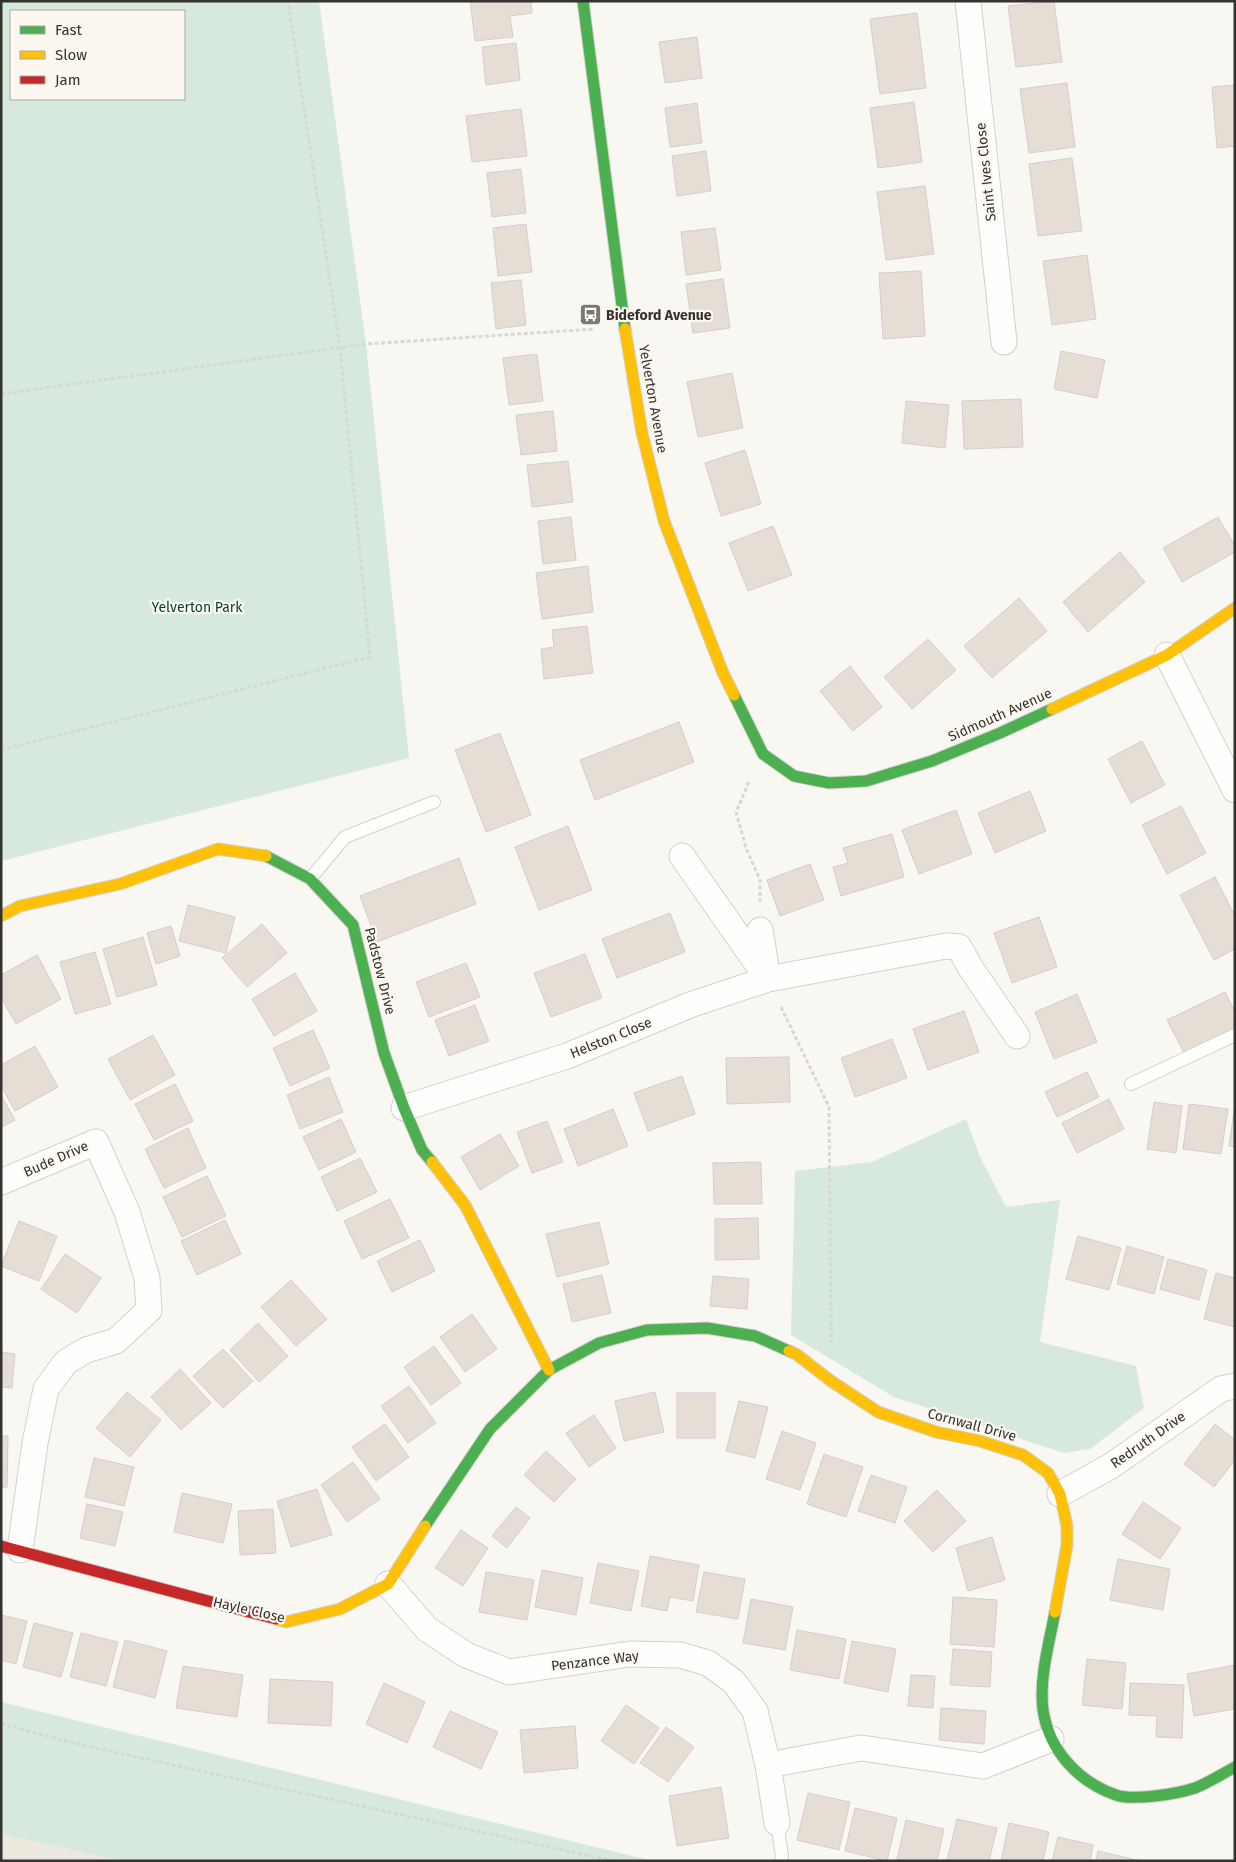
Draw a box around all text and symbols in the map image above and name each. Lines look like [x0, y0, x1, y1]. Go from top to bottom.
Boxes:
legend [10, 10, 185, 100]
text: Fast [55, 21, 82, 39]
text: Slow [55, 46, 87, 64]
text: Jam [55, 71, 81, 89]
street label: Saint Ives Close [972, 122, 1000, 222]
bus stop icon: Bideford Avenue [578, 303, 602, 327]
place label: Bideford Avenue [606, 307, 712, 324]
street label: Yelverton Avenue [635, 343, 671, 455]
park label: Yelverton Park [152, 599, 243, 616]
street label: Sidmouth Avenue [946, 685, 1054, 745]
street label: Padstow Drive [361, 926, 399, 1016]
street label: Helston Close [568, 1014, 654, 1062]
street label: Bude Drive [21, 1137, 91, 1181]
street label: Cornwall Drive [926, 1405, 1018, 1445]
street label: Redruth Drive [1107, 1408, 1189, 1472]
street label: Hayle Close [211, 1593, 287, 1627]
street label: Penzance Way [550, 1647, 640, 1675]

